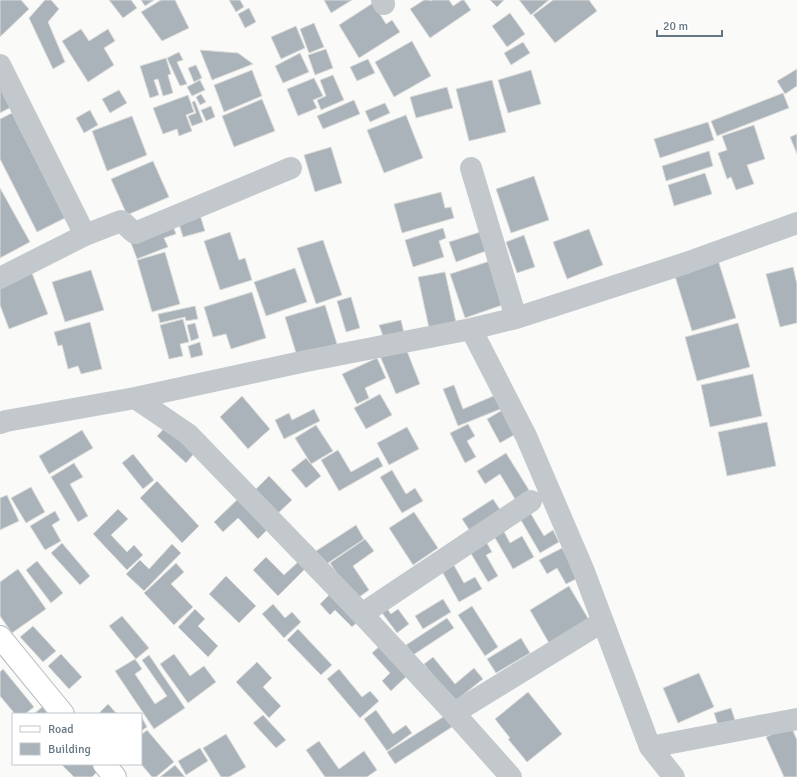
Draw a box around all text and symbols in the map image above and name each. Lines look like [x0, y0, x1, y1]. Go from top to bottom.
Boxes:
scale bar [657, 12, 722, 38]
text: 20 m [663, 19, 688, 34]
legend [12, 713, 142, 765]
text: Road [48, 722, 74, 737]
text: Building [48, 742, 91, 757]

